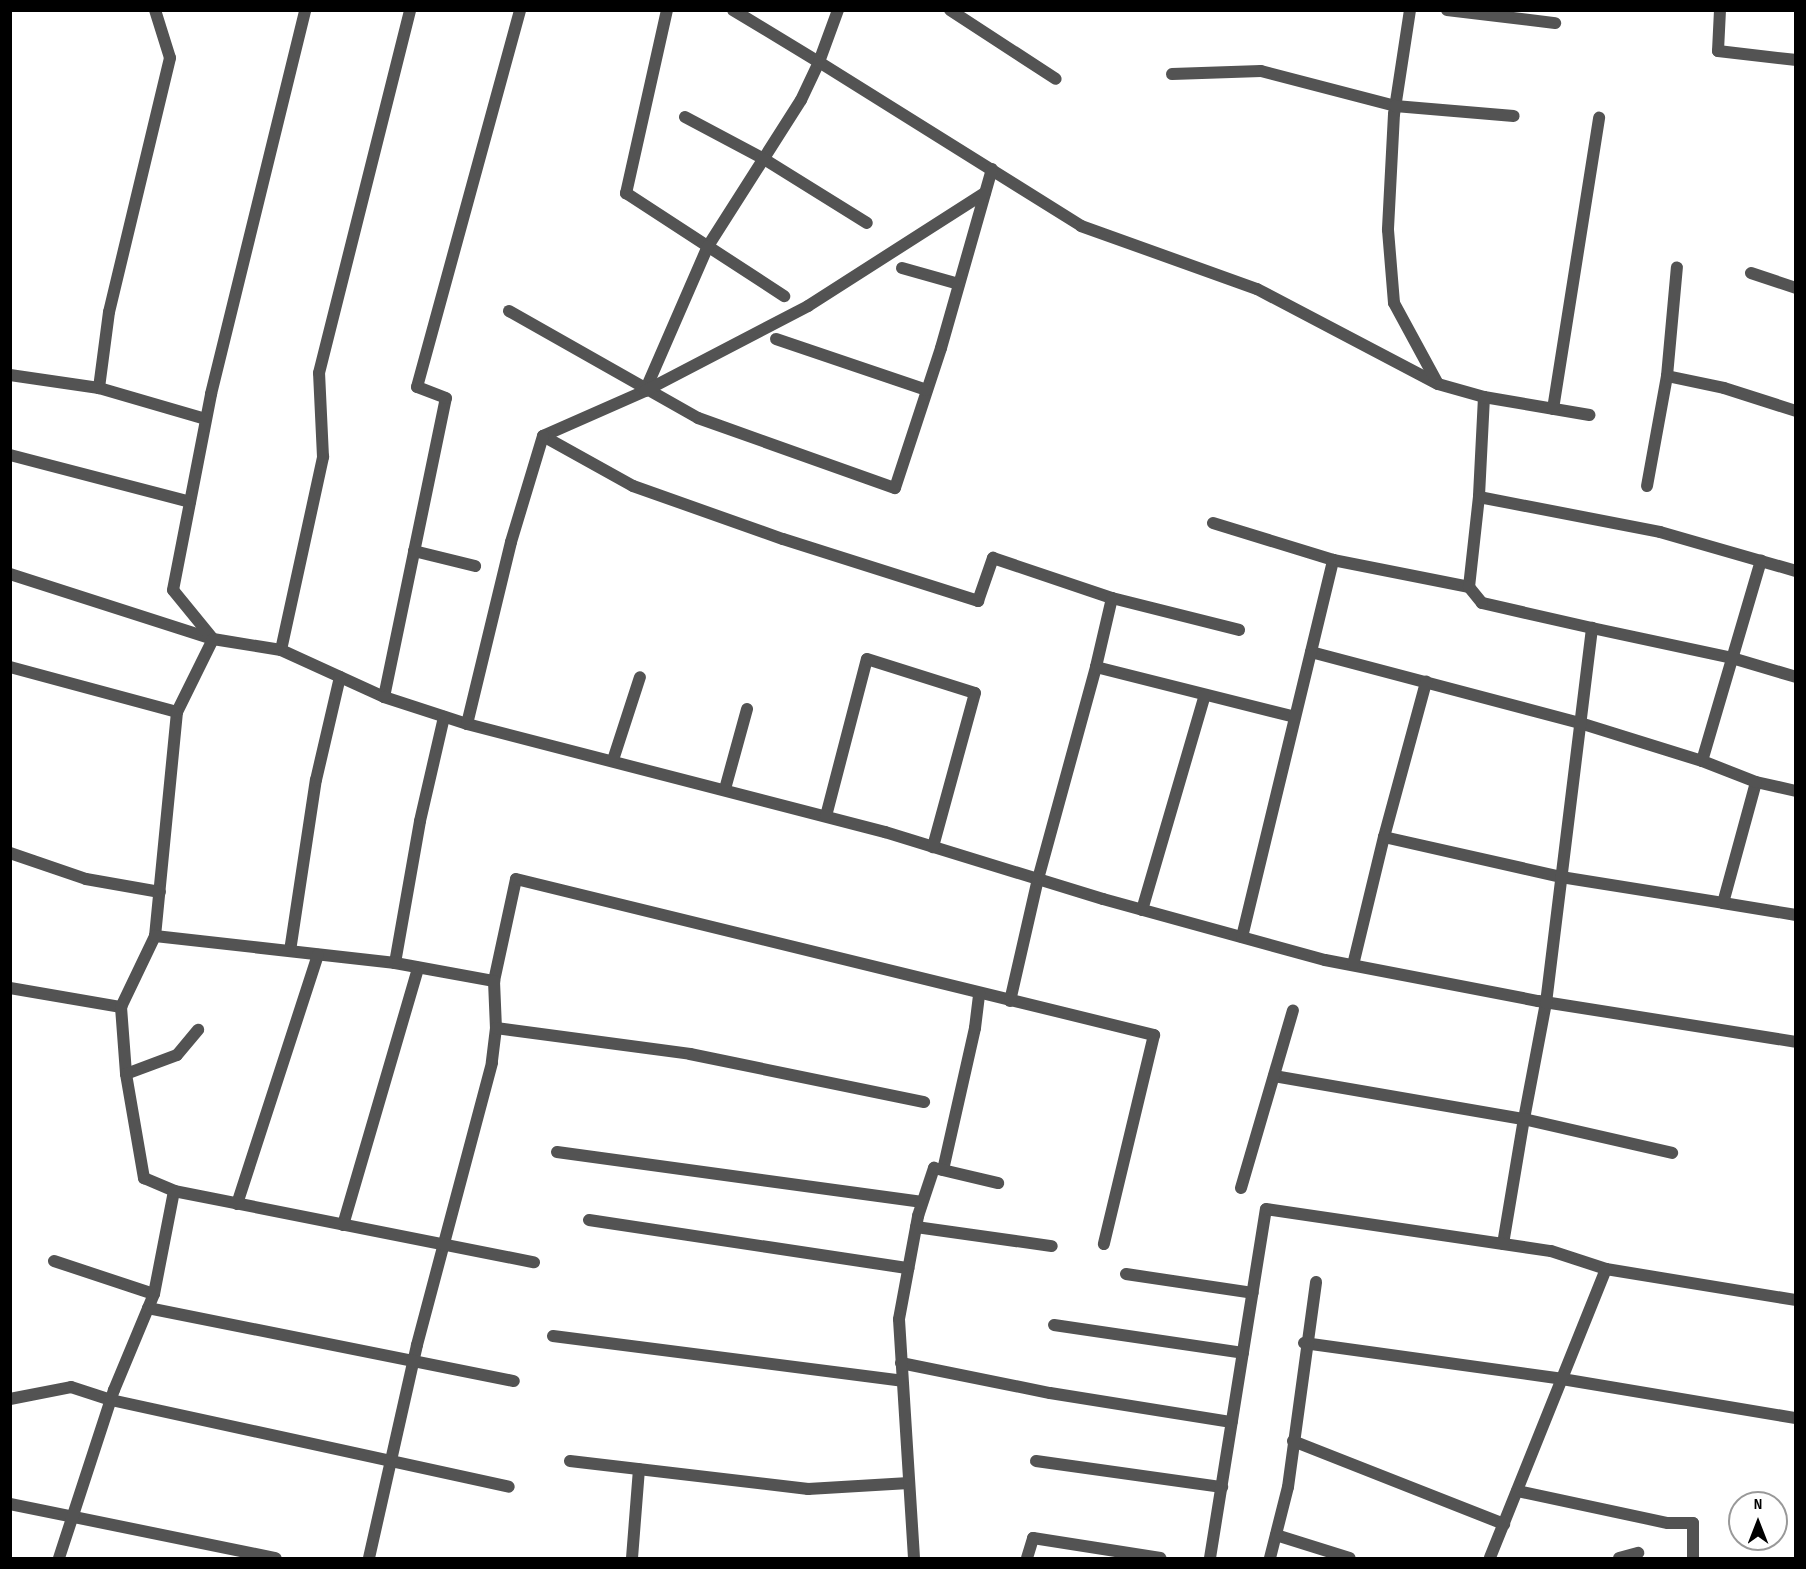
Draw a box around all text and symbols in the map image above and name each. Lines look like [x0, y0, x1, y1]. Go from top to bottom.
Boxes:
north arrow [1728, 1491, 1788, 1551]
text: N [1754, 1495, 1762, 1514]

